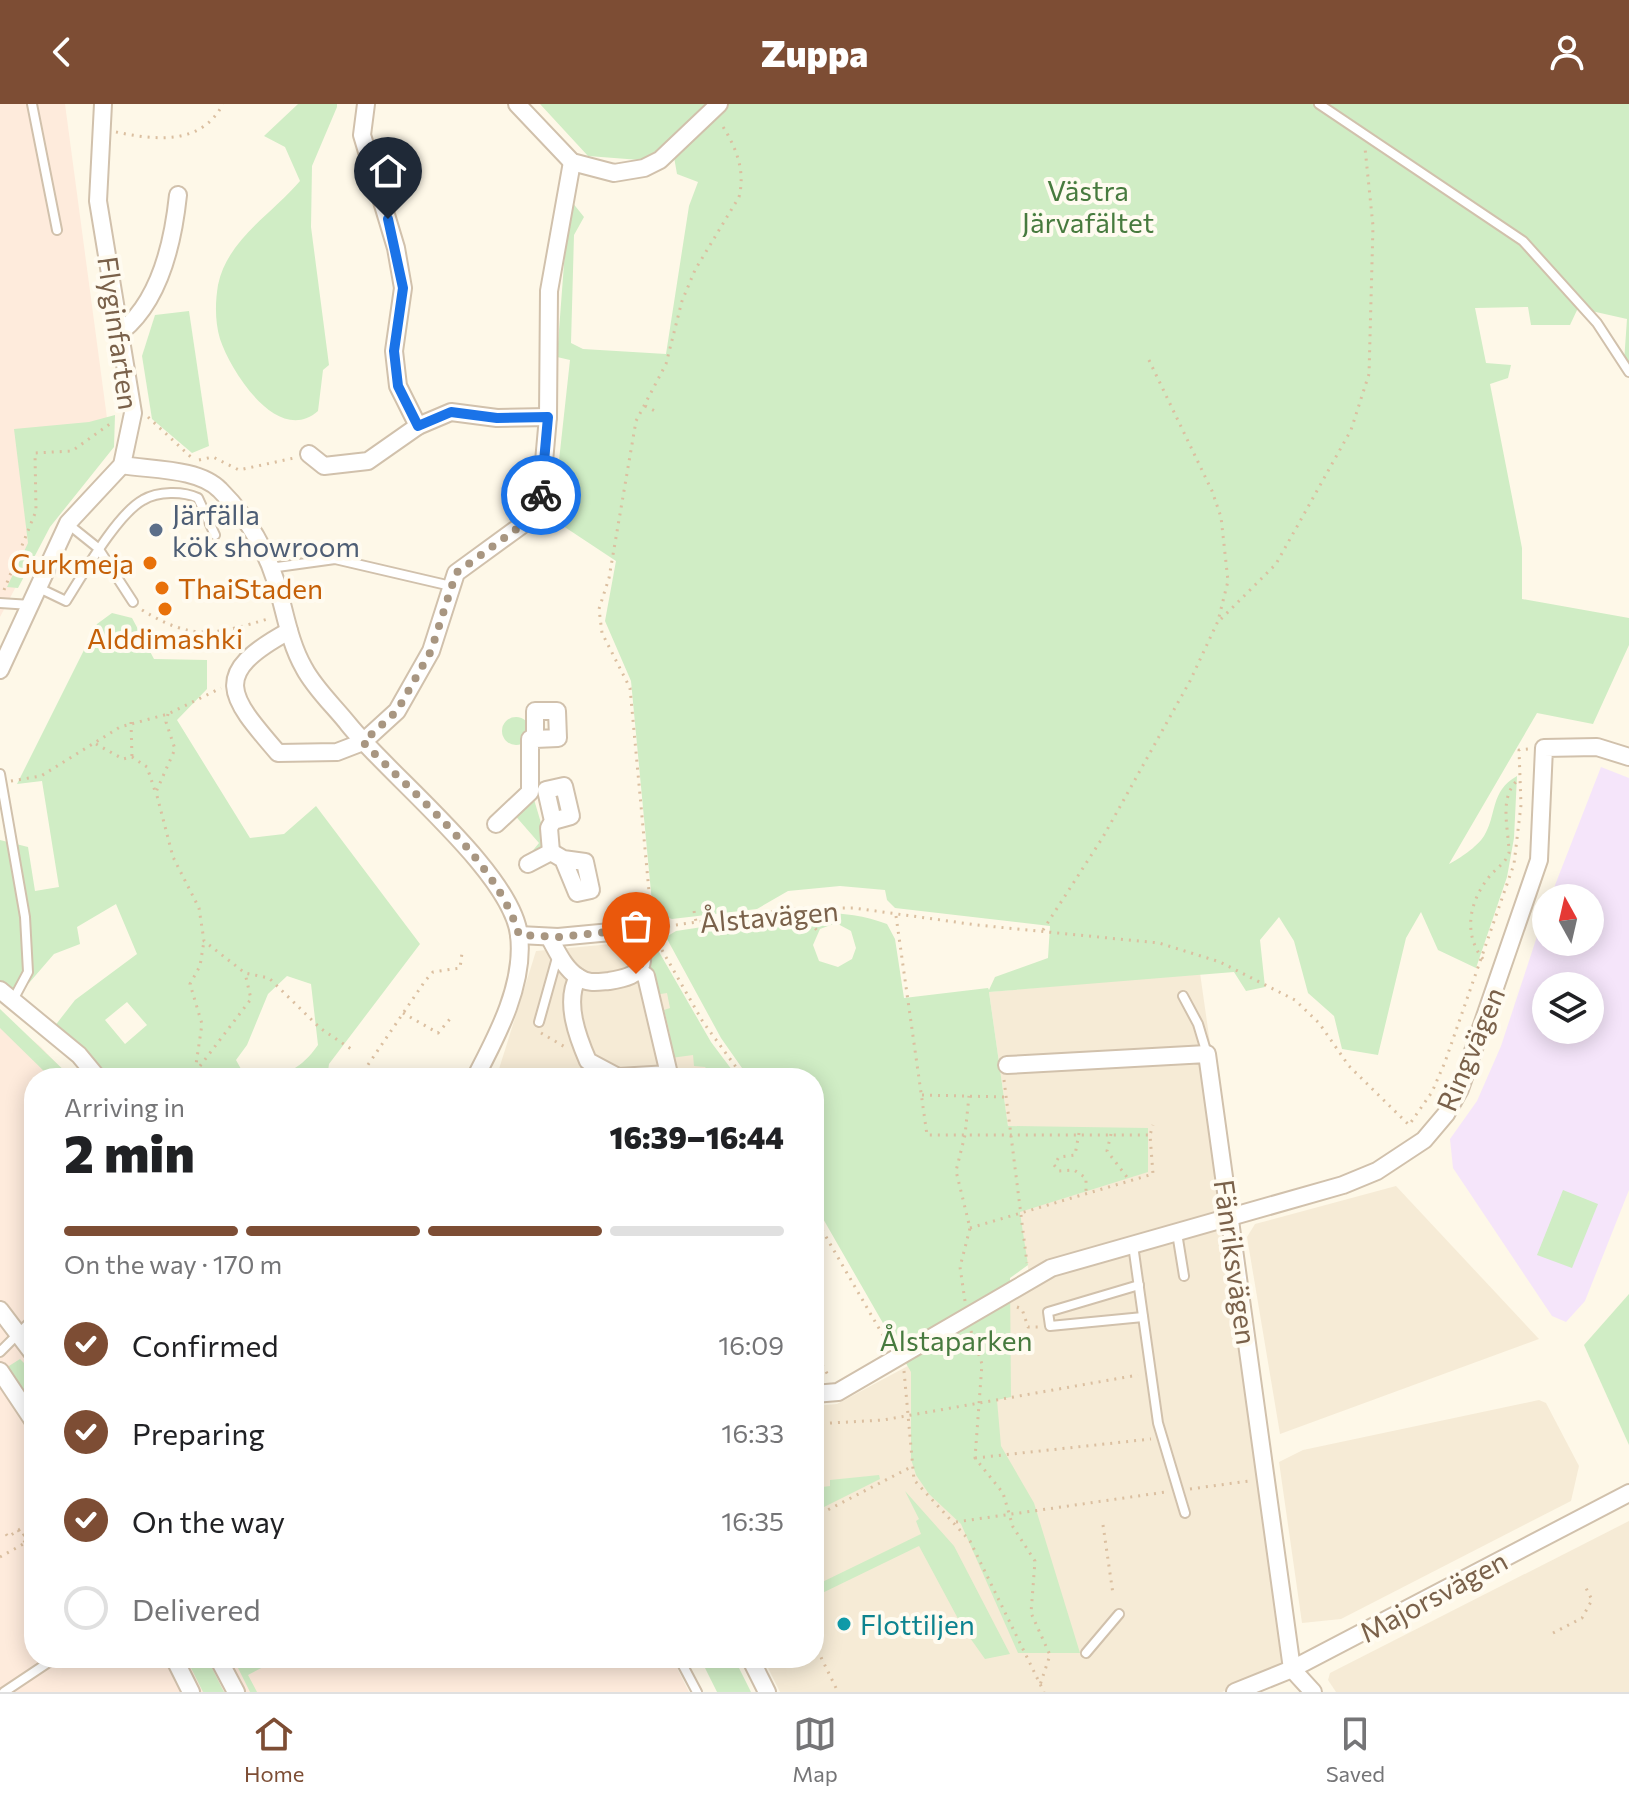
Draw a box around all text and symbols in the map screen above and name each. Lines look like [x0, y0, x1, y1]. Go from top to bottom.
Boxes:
icon: back [40, 30, 84, 74]
text: Zuppa [761, 30, 868, 74]
icon: person [1545, 30, 1589, 74]
pin [354, 137, 422, 219]
icon: home [366, 149, 410, 193]
park label: Västra Järvafältet [1022, 173, 1154, 239]
street label: Flyginfarten [91, 254, 147, 412]
courier [501, 455, 581, 535]
icon: bike [519, 473, 563, 517]
place label: Järfälla kök showroom [172, 497, 360, 563]
marker: Järfälla kök showroom [147, 521, 165, 539]
place label: Gurkmeja [10, 546, 134, 580]
marker: Gurkmeja [141, 554, 159, 572]
place label: ThaiStaden [178, 571, 323, 605]
marker: ThaiStaden [153, 579, 171, 597]
marker: Alddimashki [156, 600, 174, 618]
place label: Alddimashki [87, 621, 243, 655]
north arrow [1532, 884, 1604, 956]
map controls [1532, 884, 1604, 1044]
pin [602, 892, 670, 974]
street label: Ålstavägen [698, 893, 840, 939]
icon: bag [614, 904, 658, 948]
button: layers [1532, 972, 1604, 1044]
street label: Ringvägen [1429, 982, 1511, 1116]
text: Arriving in [64, 1091, 185, 1122]
text: 16:39–16:44 [609, 1118, 784, 1155]
text: 2 min [64, 1120, 195, 1184]
street label: Fänriksvägen [1208, 1177, 1264, 1347]
text: On the way · 170 m [64, 1248, 282, 1279]
icon: check [64, 1322, 108, 1366]
park label: Ålstaparken [880, 1323, 1032, 1357]
text: Confirmed [132, 1326, 279, 1363]
text: 16:09 [718, 1329, 784, 1360]
icon: check [64, 1410, 108, 1454]
text: Preparing [132, 1414, 265, 1451]
text: 16:33 [721, 1417, 784, 1448]
icon: check [64, 1498, 108, 1542]
text: On the way [132, 1502, 285, 1539]
text: 16:35 [721, 1505, 784, 1536]
street label: Majorsvägen [1353, 1543, 1513, 1649]
text: Delivered [132, 1590, 261, 1627]
place label: Flottiljen [860, 1607, 975, 1641]
marker: Flottiljen [835, 1615, 853, 1633]
tab: Home [244, 1712, 304, 1787]
tab: Map [792, 1712, 838, 1787]
tab: Saved [1326, 1712, 1385, 1787]

